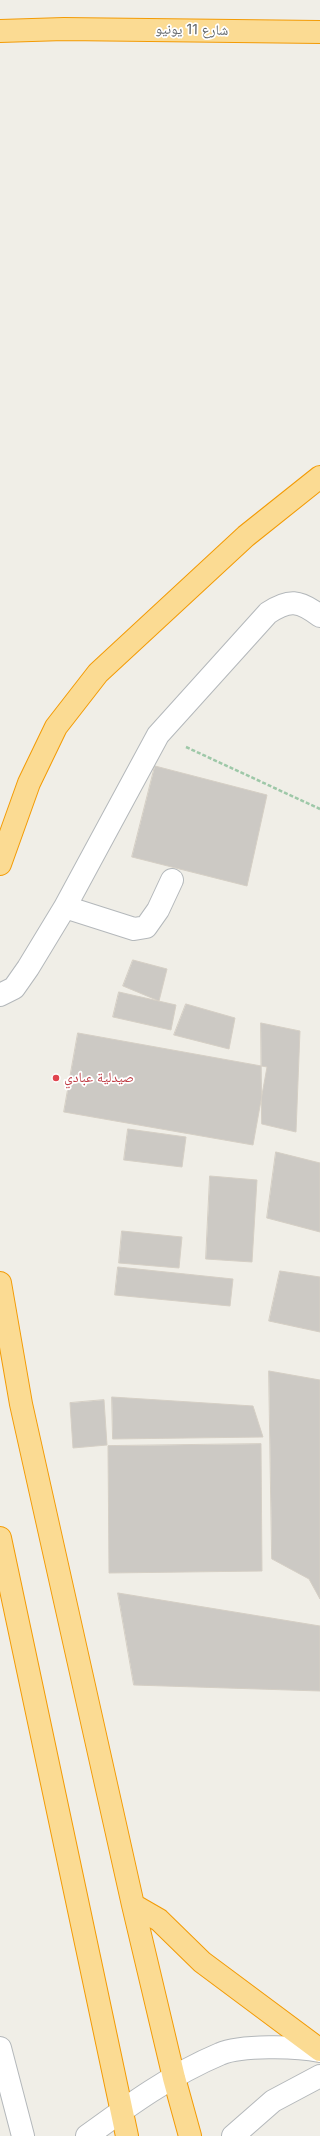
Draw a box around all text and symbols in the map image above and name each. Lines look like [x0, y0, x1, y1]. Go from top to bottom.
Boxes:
street label: شارع 11 يونيو [156, 21, 228, 39]
place label: صيدلية عبادي [64, 1070, 134, 1086]
marker: صيدلية عبادي [51, 1073, 61, 1083]

